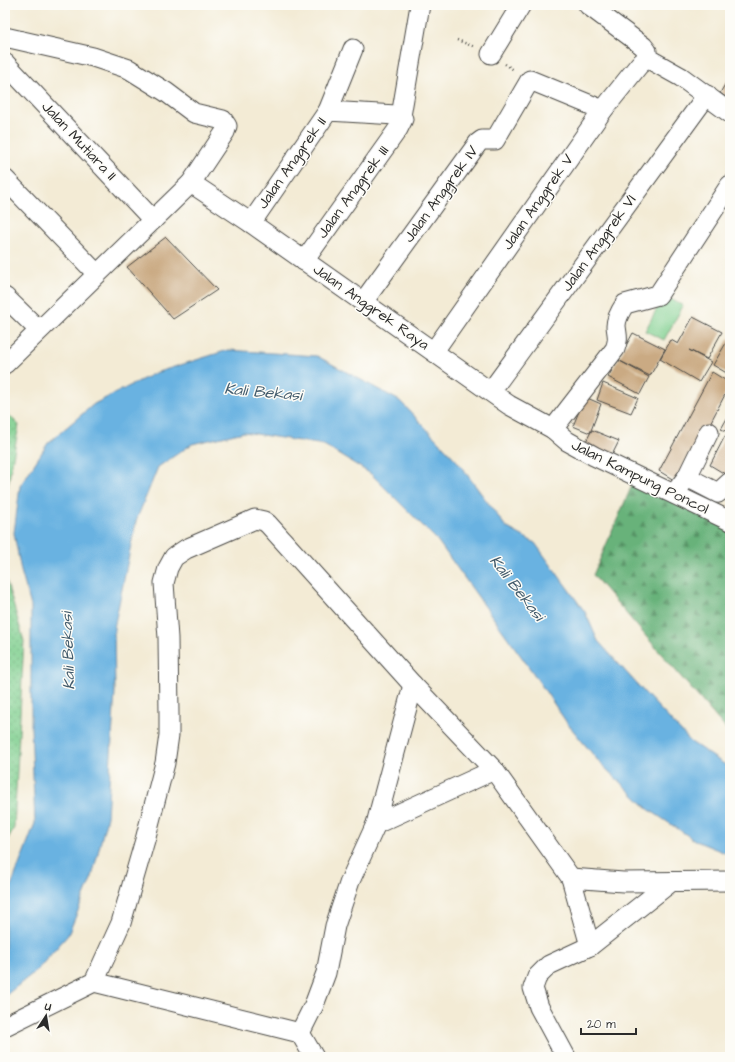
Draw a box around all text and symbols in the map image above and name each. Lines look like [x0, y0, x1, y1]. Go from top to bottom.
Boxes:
street label: Jalan Mutiara II [37, 97, 121, 185]
street label: Jalan Anggrek II [252, 113, 332, 214]
street label: Jalan Anggrek III [312, 141, 395, 243]
street label: Jalan Anggrek IV [399, 141, 484, 247]
street label: Jalan Anggrek V [497, 149, 580, 255]
street label: Jalan Anggrek VI [557, 190, 642, 296]
street label: Jalan Anggrek Raya [308, 259, 434, 356]
water label: Kali Bekasi [223, 378, 305, 407]
street label: Jalan Kampung Poncol [567, 435, 712, 520]
water label: Kali Bekasi [484, 551, 551, 627]
water label: Kali Bekasi [56, 609, 80, 690]
north arrow [26, 996, 66, 1036]
text: U [42, 999, 53, 1015]
scale bar [581, 1010, 636, 1036]
text: 20 m [587, 1016, 616, 1033]

